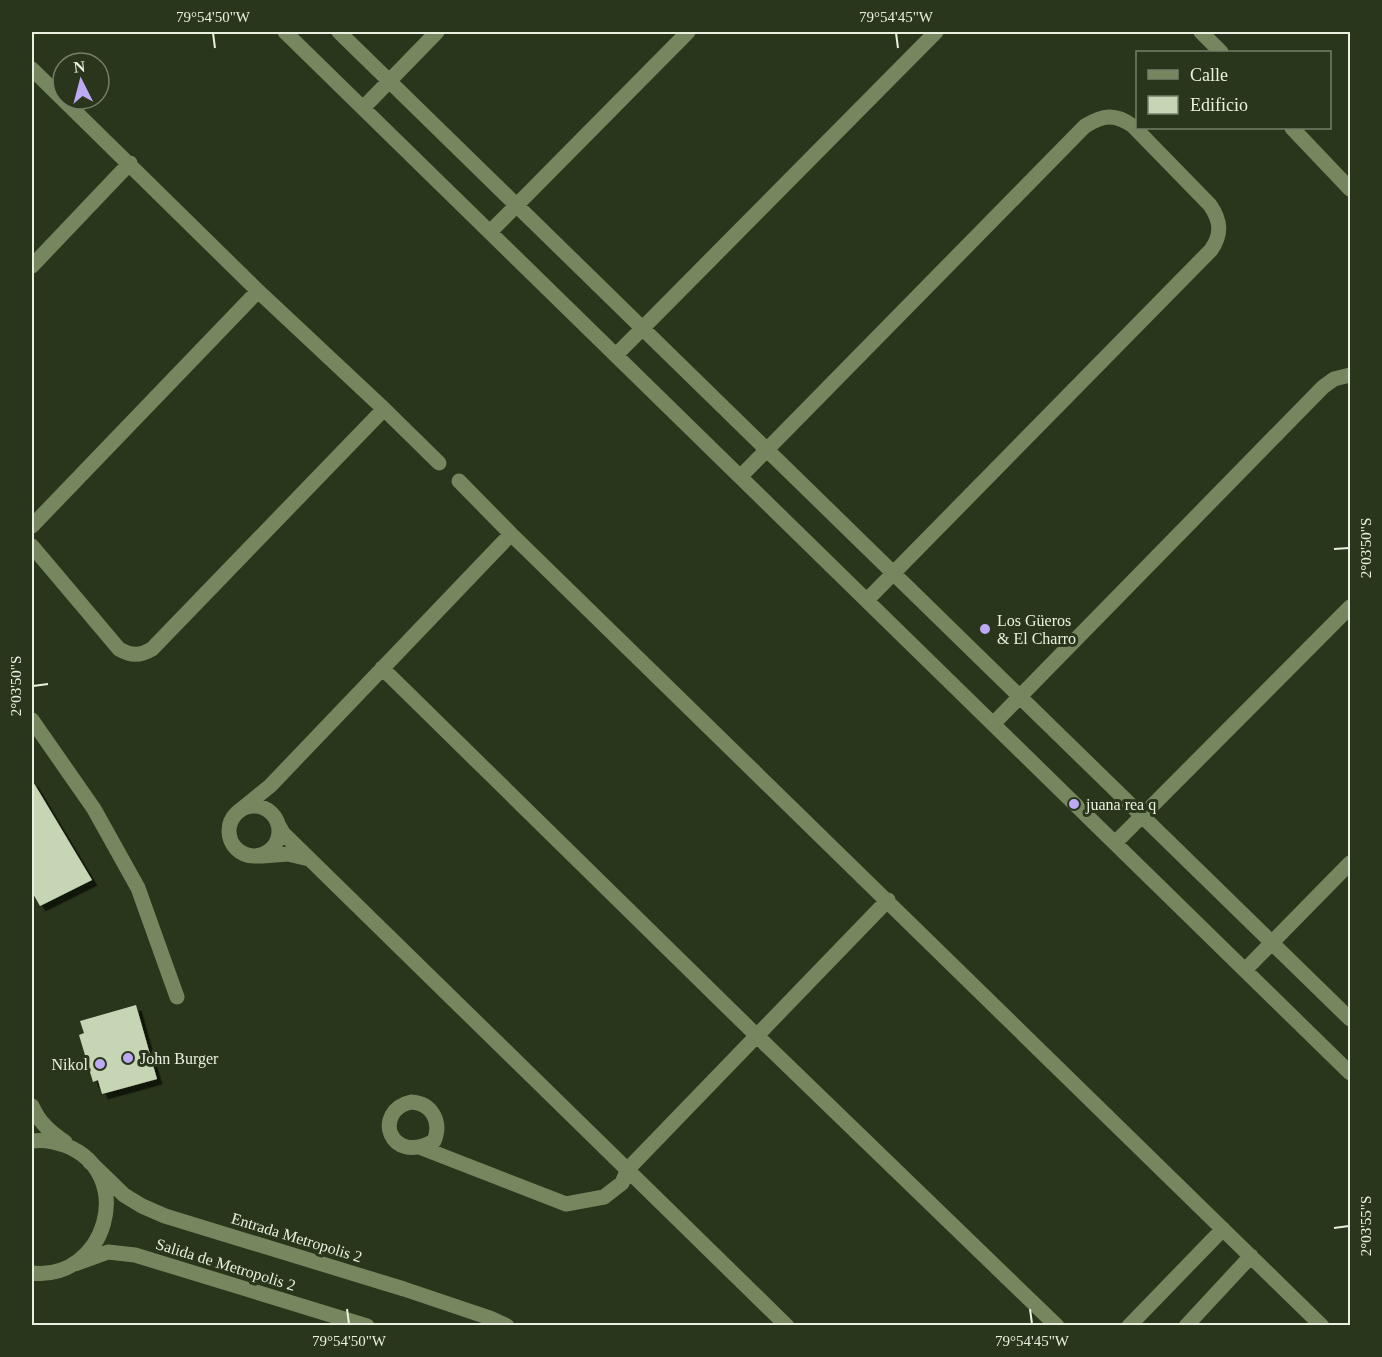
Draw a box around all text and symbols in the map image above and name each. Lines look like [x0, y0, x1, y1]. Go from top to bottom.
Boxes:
text: 79°54'50"W [176, 9, 251, 25]
text: 79°54'45"W [859, 9, 934, 25]
north arrow [51, 51, 111, 111]
legend [1136, 51, 1331, 129]
text: N [73, 57, 87, 76]
text: Calle [1190, 65, 1228, 85]
text: Edificio [1190, 95, 1248, 115]
text: 2°03'50"S [1358, 518, 1374, 578]
place label: Los Güeros & El Charro [997, 612, 1076, 647]
marker: Los Güeros & El Charro [978, 622, 992, 636]
text: 2°03'50"S [8, 656, 24, 716]
place label: juana rea q [1085, 796, 1156, 814]
marker: juana rea q [1067, 797, 1081, 811]
place label: John Burger [140, 1050, 219, 1068]
marker: John Burger [121, 1051, 135, 1065]
place label: Nikol [52, 1056, 89, 1073]
marker: Nikol [93, 1057, 107, 1071]
text: 2°03'55"S [1358, 1196, 1374, 1256]
street label: Entrada Metropolis 2 [229, 1209, 364, 1266]
street label: Salida de Metropolis 2 [154, 1235, 298, 1295]
text: 79°54'50"W [312, 1333, 387, 1349]
text: 79°54'45"W [995, 1333, 1070, 1349]

